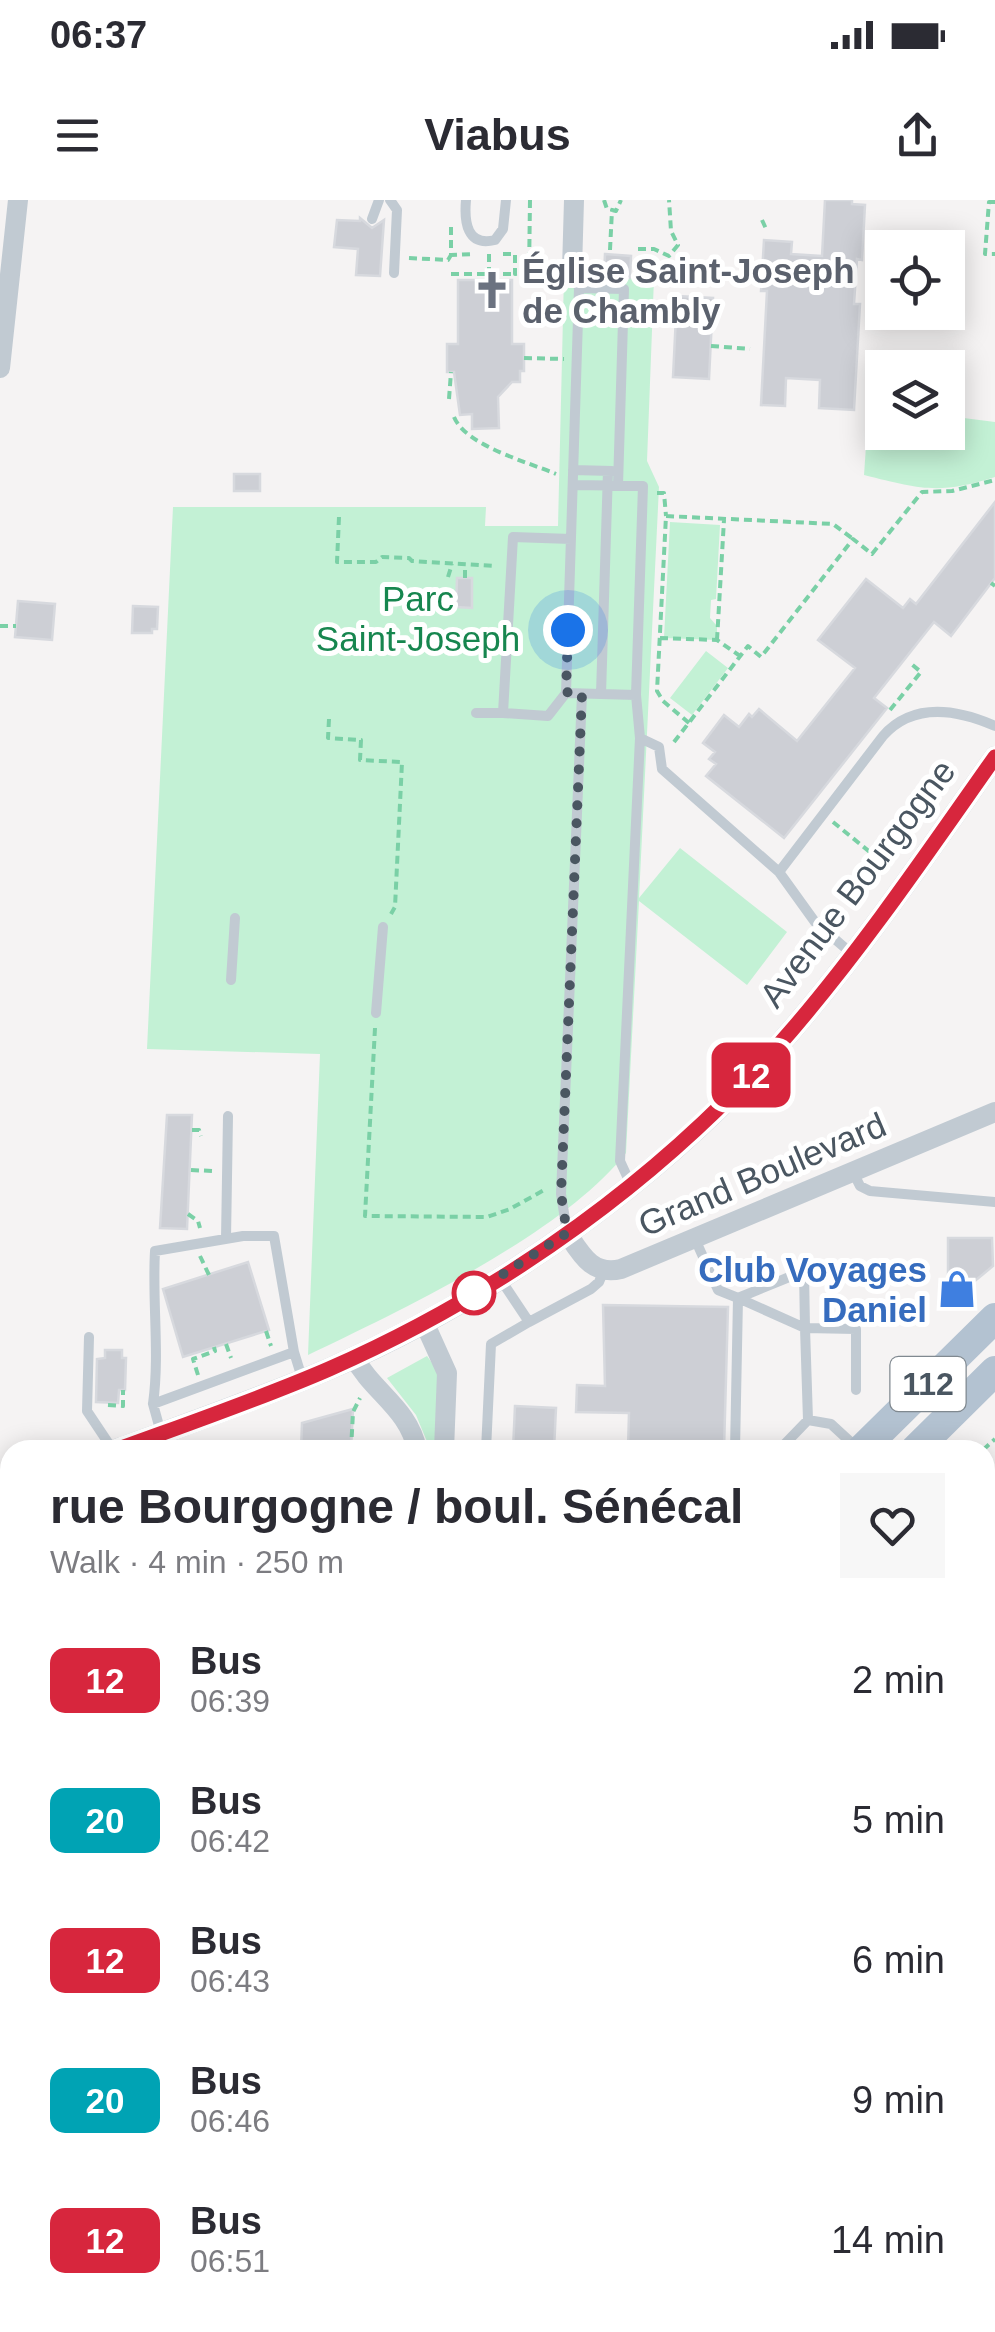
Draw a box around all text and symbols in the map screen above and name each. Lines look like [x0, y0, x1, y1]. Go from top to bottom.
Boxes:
text: 06:37 [50, 14, 147, 56]
icon: menu [50, 108, 105, 163]
icon: share [890, 108, 945, 163]
text: Viabus [424, 109, 571, 160]
map controls [865, 230, 965, 450]
button: locate [865, 230, 965, 330]
place label: Église Saint-Joseph de Chambly [522, 251, 855, 330]
church icon: Église Saint-Joseph de Chambly [471, 269, 513, 311]
button: layers [865, 350, 965, 450]
park label: Parc Saint-Joseph [316, 579, 520, 658]
your location [543, 605, 593, 655]
street label: Avenue Bourgogne [751, 752, 963, 1014]
line badge: 12 [706, 1042, 796, 1108]
text: 12 [732, 1056, 770, 1095]
street label: Grand Boulevard [633, 1104, 891, 1244]
place label: Club Voyages Daniel [698, 1250, 927, 1329]
shop icon: Club Voyages Daniel [936, 1268, 978, 1310]
unlabelled marker [453, 1272, 495, 1314]
road number: 112 [890, 1357, 966, 1411]
button: heart [840, 1473, 945, 1578]
text: rue Bourgogne / boul. Sénécal [50, 1480, 743, 1533]
text: Walk · 4 min · 250 m [50, 1544, 344, 1580]
text: Bus [190, 1640, 262, 1682]
text: 2 min [852, 1659, 945, 1701]
text: 12 [86, 1661, 124, 1700]
text: 06:39 [190, 1683, 270, 1719]
text: Bus [190, 1780, 262, 1822]
text: 5 min [852, 1799, 945, 1841]
text: 20 [86, 1801, 124, 1840]
text: 06:42 [190, 1823, 270, 1859]
text: Bus [190, 1920, 262, 1962]
text: 6 min [852, 1939, 945, 1981]
text: 12 [86, 1941, 124, 1980]
text: 06:43 [190, 1963, 270, 1999]
text: Bus [190, 2060, 262, 2102]
text: 9 min [852, 2079, 945, 2121]
text: 20 [86, 2081, 124, 2120]
text: 06:46 [190, 2103, 270, 2139]
text: Bus [190, 2200, 262, 2242]
text: 14 min [831, 2219, 945, 2261]
text: 12 [86, 2221, 124, 2260]
text: 06:51 [190, 2243, 270, 2279]

